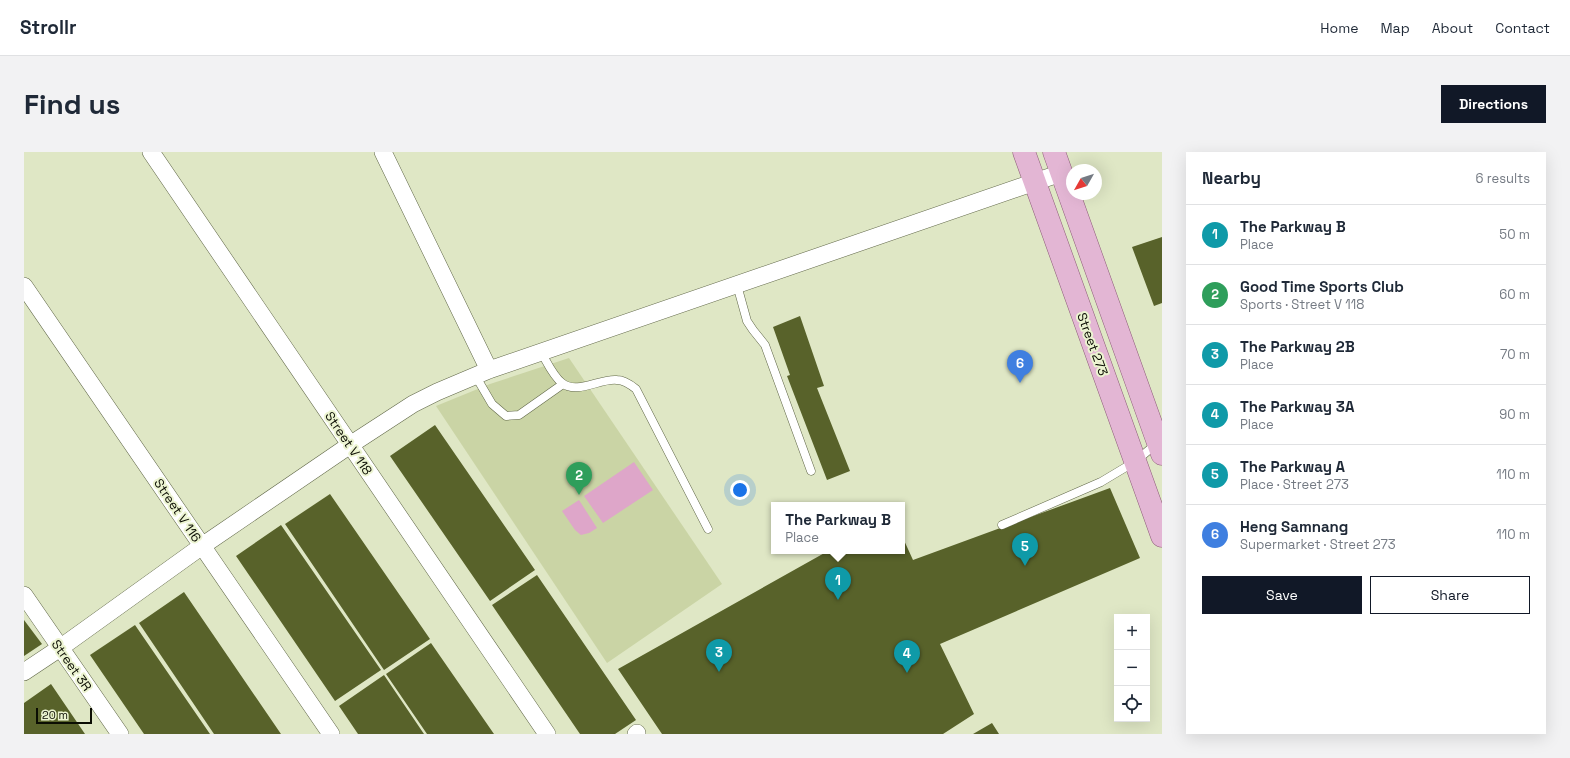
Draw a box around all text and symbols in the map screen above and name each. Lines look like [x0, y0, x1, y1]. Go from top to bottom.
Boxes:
text: Strollr [20, 15, 77, 40]
text: Home [1320, 19, 1358, 37]
text: Map [1380, 19, 1410, 37]
text: About [1432, 19, 1473, 37]
text: Contact [1495, 19, 1550, 37]
button: Directions [1441, 85, 1546, 123]
text: Find us [24, 86, 121, 122]
north arrow [1066, 164, 1102, 200]
text: Nearby [1202, 167, 1261, 189]
text: 6 results [1476, 170, 1530, 187]
text: The Parkway B [1240, 217, 1346, 236]
text: 1 [1212, 226, 1218, 243]
text: 50 m [1499, 226, 1530, 243]
text: Place [1240, 236, 1274, 253]
text: Good Time Sports Club [1240, 277, 1404, 296]
text: 2 [1211, 286, 1219, 303]
text: 60 m [1499, 286, 1530, 303]
text: Sports · Street V 118 [1240, 296, 1364, 313]
street label: Street 273 [1073, 310, 1112, 378]
text: The Parkway 2B [1240, 337, 1355, 356]
text: 3 [1211, 346, 1219, 363]
text: 70 m [1500, 346, 1530, 363]
pin: 6 [1007, 350, 1033, 383]
text: Place [1240, 356, 1274, 373]
text: The Parkway 3A [1240, 397, 1354, 416]
text: 4 [1211, 406, 1219, 423]
text: 90 m [1499, 406, 1530, 423]
street label: Street V 118 [321, 408, 376, 478]
text: Place [1240, 416, 1274, 433]
text: The Parkway A [1240, 457, 1345, 476]
pin: 2 [566, 462, 592, 495]
text: 5 [1211, 466, 1219, 483]
text: 110 m [1496, 466, 1530, 483]
street label: Street V 116 [150, 475, 205, 545]
text: Place · Street 273 [1240, 476, 1349, 493]
your location [730, 480, 750, 500]
popup [771, 502, 905, 554]
text: The Parkway B [785, 510, 891, 529]
text: Heng Samnang [1240, 517, 1348, 536]
text: 6 [1211, 526, 1219, 543]
text: 110 m [1496, 526, 1530, 543]
text: Place [785, 529, 819, 546]
pin: 5 [1012, 533, 1038, 566]
text: Supermarket · Street 273 [1240, 536, 1396, 553]
pin: 1 [825, 567, 851, 600]
button: Save [1202, 576, 1362, 614]
button: Share [1370, 576, 1530, 614]
map controls [1114, 614, 1150, 722]
button: + [1114, 614, 1150, 650]
street label: Street 3R [48, 636, 96, 694]
pin: 3 [706, 639, 732, 672]
pin: 4 [894, 640, 920, 673]
button: − [1114, 650, 1150, 686]
button: locate [1114, 686, 1150, 722]
scale bar [36, 706, 92, 725]
text: 20 m [42, 708, 68, 722]

